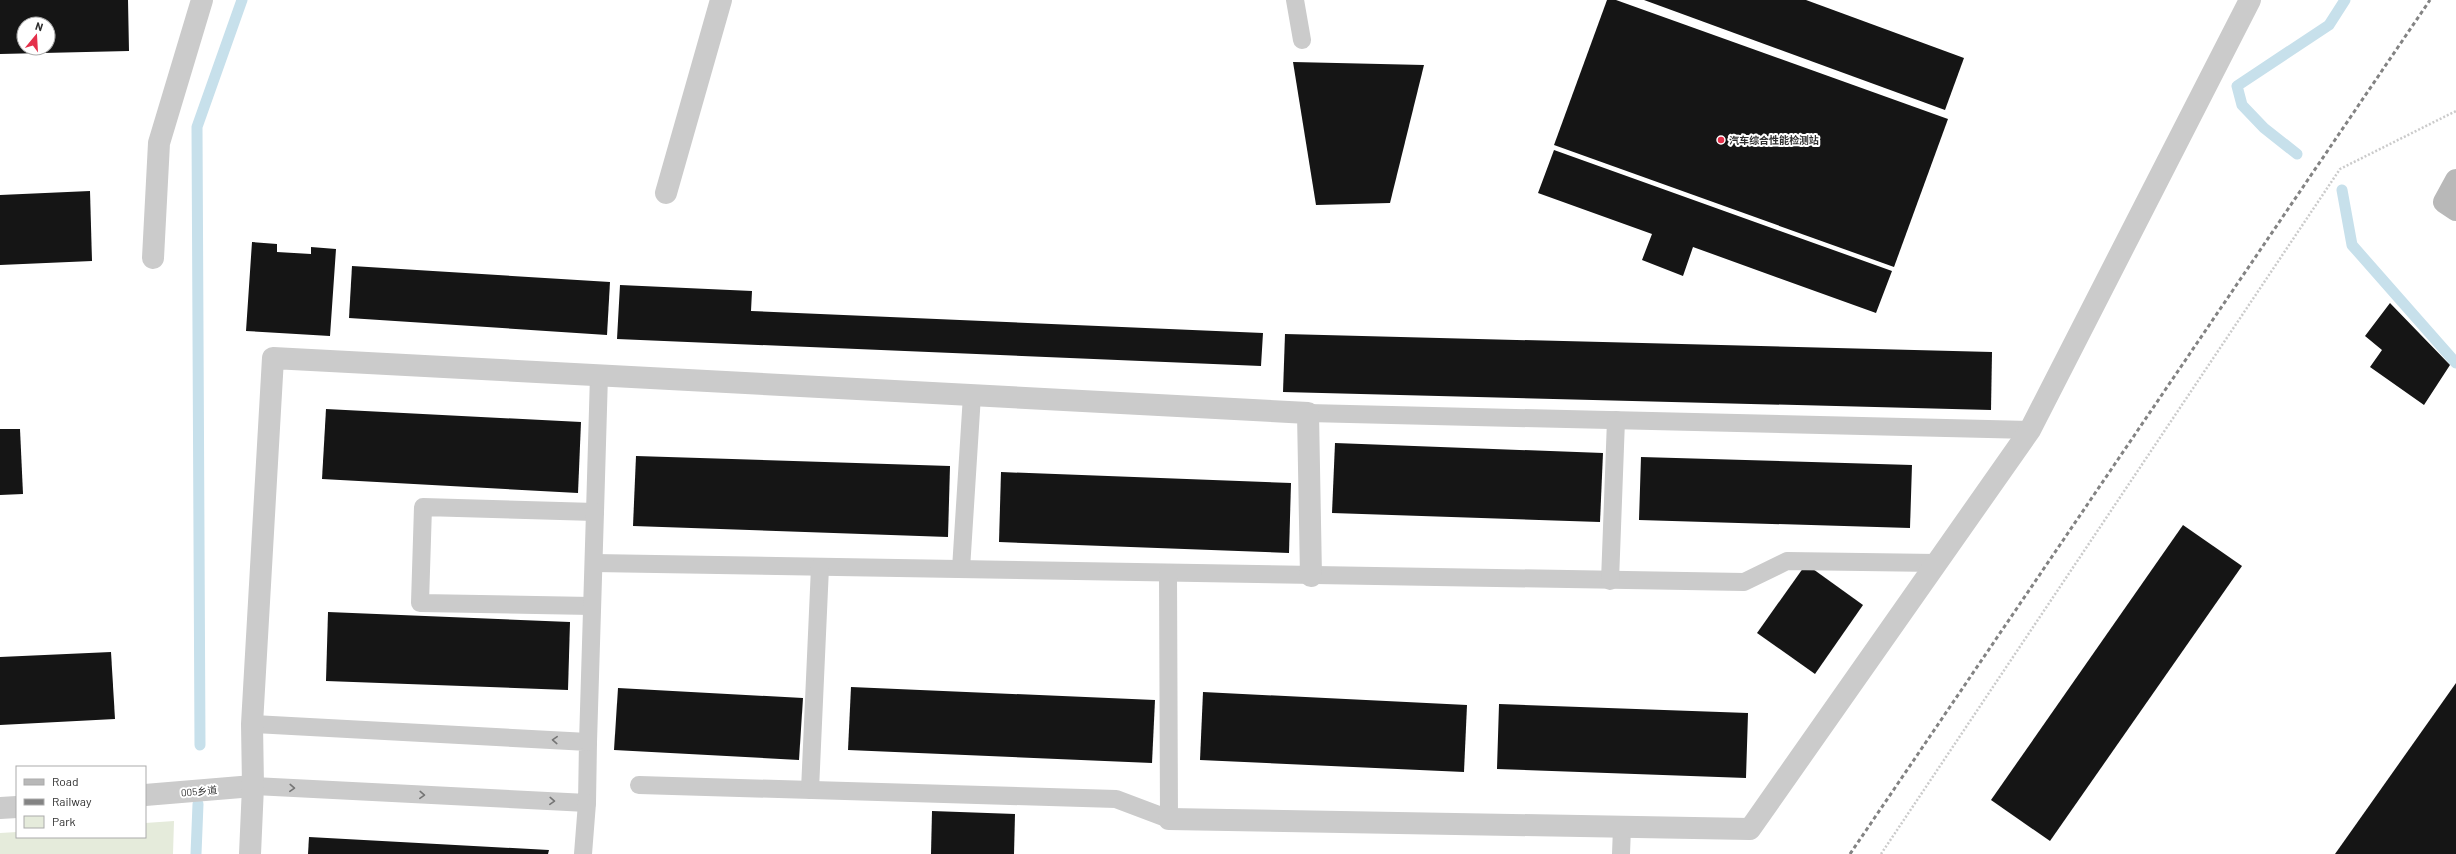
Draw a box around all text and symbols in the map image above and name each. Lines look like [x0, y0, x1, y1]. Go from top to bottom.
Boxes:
north arrow [16, 16, 56, 56]
text: N [34, 19, 45, 33]
place label: 汽车综合性能检测站 [1729, 134, 1819, 146]
marker: 汽车综合性能检测站 [1716, 135, 1726, 145]
one-way arrow [552, 736, 558, 745]
legend [16, 766, 146, 838]
text: Road [52, 774, 79, 788]
street label: 005乡道 [180, 783, 218, 799]
one-way arrow [289, 784, 295, 792]
one-way arrow [419, 790, 425, 799]
text: Railway [52, 794, 92, 808]
one-way arrow [549, 797, 555, 806]
text: Park [52, 814, 76, 828]

